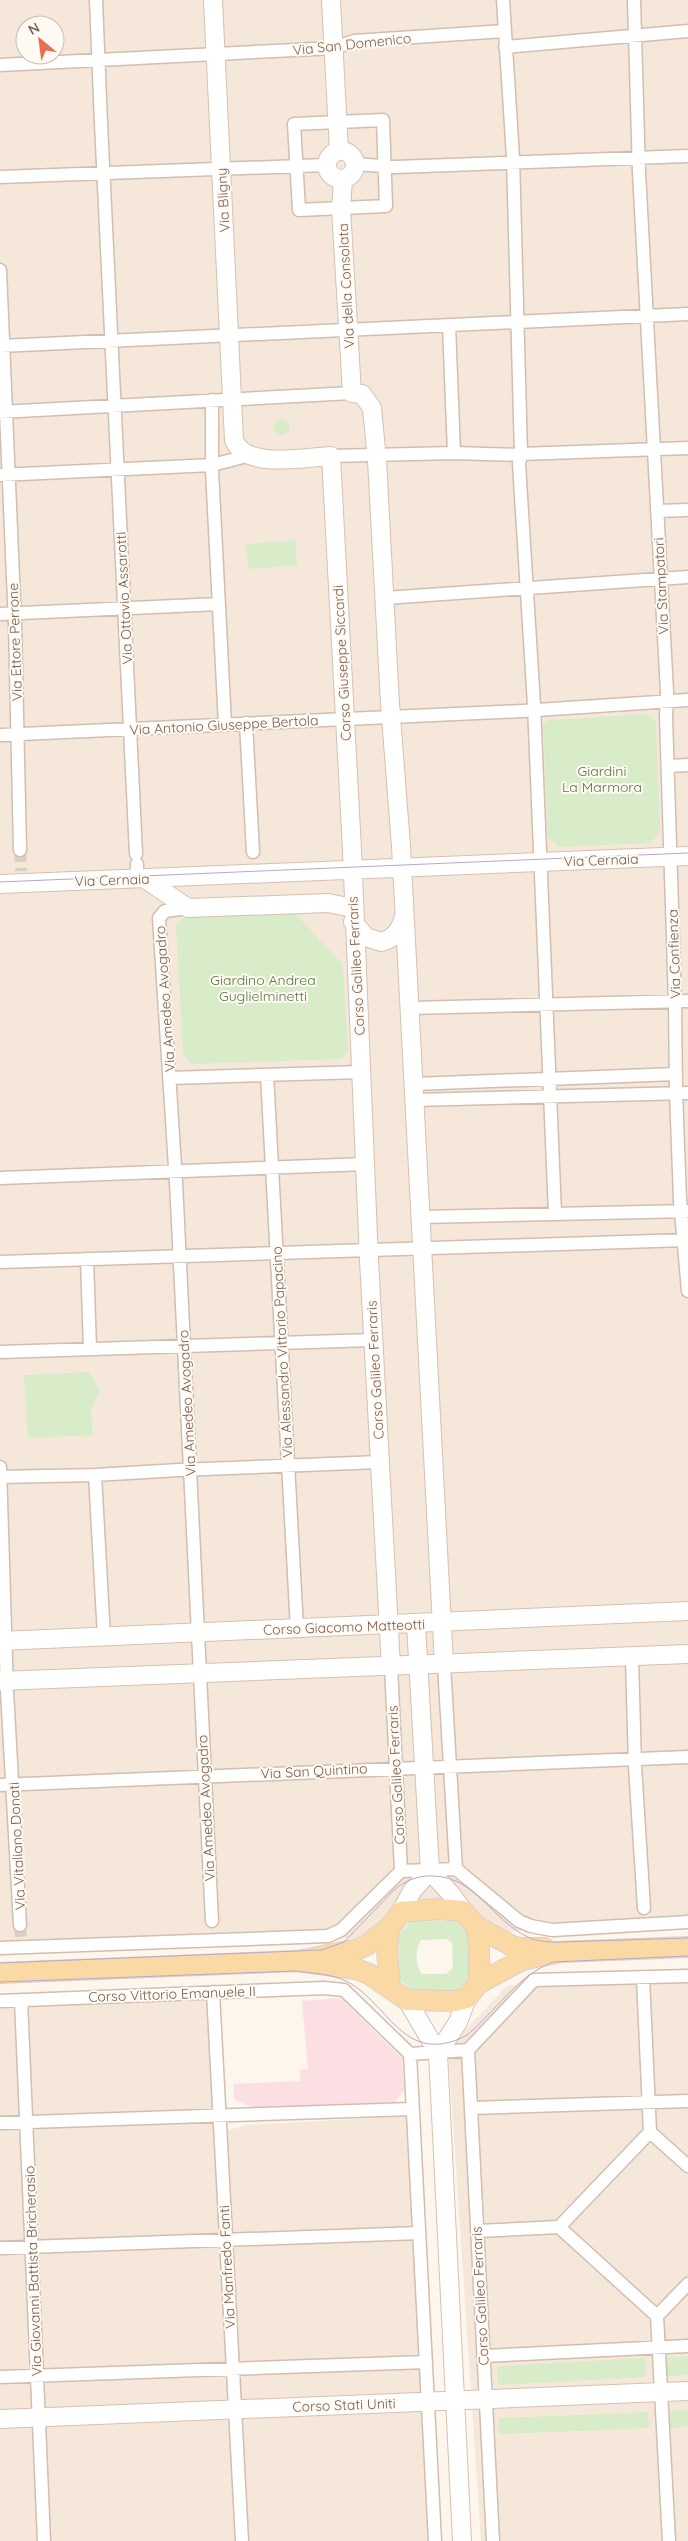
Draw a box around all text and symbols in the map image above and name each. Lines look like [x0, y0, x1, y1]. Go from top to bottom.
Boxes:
north arrow [15, 15, 65, 65]
text: N [25, 18, 43, 39]
street label: Via San Domenico [292, 29, 412, 59]
street label: Via Bligny [212, 167, 234, 233]
street label: Via della Consolata [334, 223, 358, 349]
street label: Via Ottavio Assarotti [112, 531, 136, 665]
street label: Via Stampatori [649, 537, 673, 635]
street label: Via Ettore Perrone [4, 582, 26, 701]
street label: Corso Giuseppe Siccardi [329, 585, 355, 741]
street label: Via Antonio Giuseppe Bertola [129, 711, 319, 739]
park label: Giardini La Marmora [562, 762, 642, 796]
street label: Via Cernaia [563, 850, 639, 870]
street label: Via Cernaia [74, 870, 150, 890]
street label: Corso Galileo Ferraris [343, 896, 369, 1036]
street label: Via Confienza [663, 909, 685, 999]
street label: Via Amedeo Avogadro [151, 925, 179, 1073]
park label: Giardino Andrea Guglielminetti [210, 971, 316, 1005]
street label: Via Alessandro Vittorio Papacino [267, 1246, 297, 1458]
street label: Corso Galileo Ferraris [362, 1300, 388, 1440]
street label: Via Amedeo Avogadro [174, 1329, 200, 1477]
street label: Corso Giacomo Matteotti [263, 1615, 425, 1639]
street label: Corso Galileo Ferraris [383, 1705, 409, 1845]
street label: Via Amedeo Avogadro [193, 1734, 219, 1882]
street label: Via San Quintino [260, 1759, 368, 1783]
street label: Via Vitaliano Donati [5, 1782, 29, 1910]
street label: Corso Vittorio Emanuele II [88, 1982, 256, 2006]
street label: Via Giovanni Battista Bricherasio [20, 2165, 46, 2377]
street label: Via Manfredo Fanti [215, 2205, 239, 2329]
street label: Corso Galileo Ferraris [467, 2226, 493, 2366]
street label: Corso Stati Uniti [292, 2394, 396, 2416]

